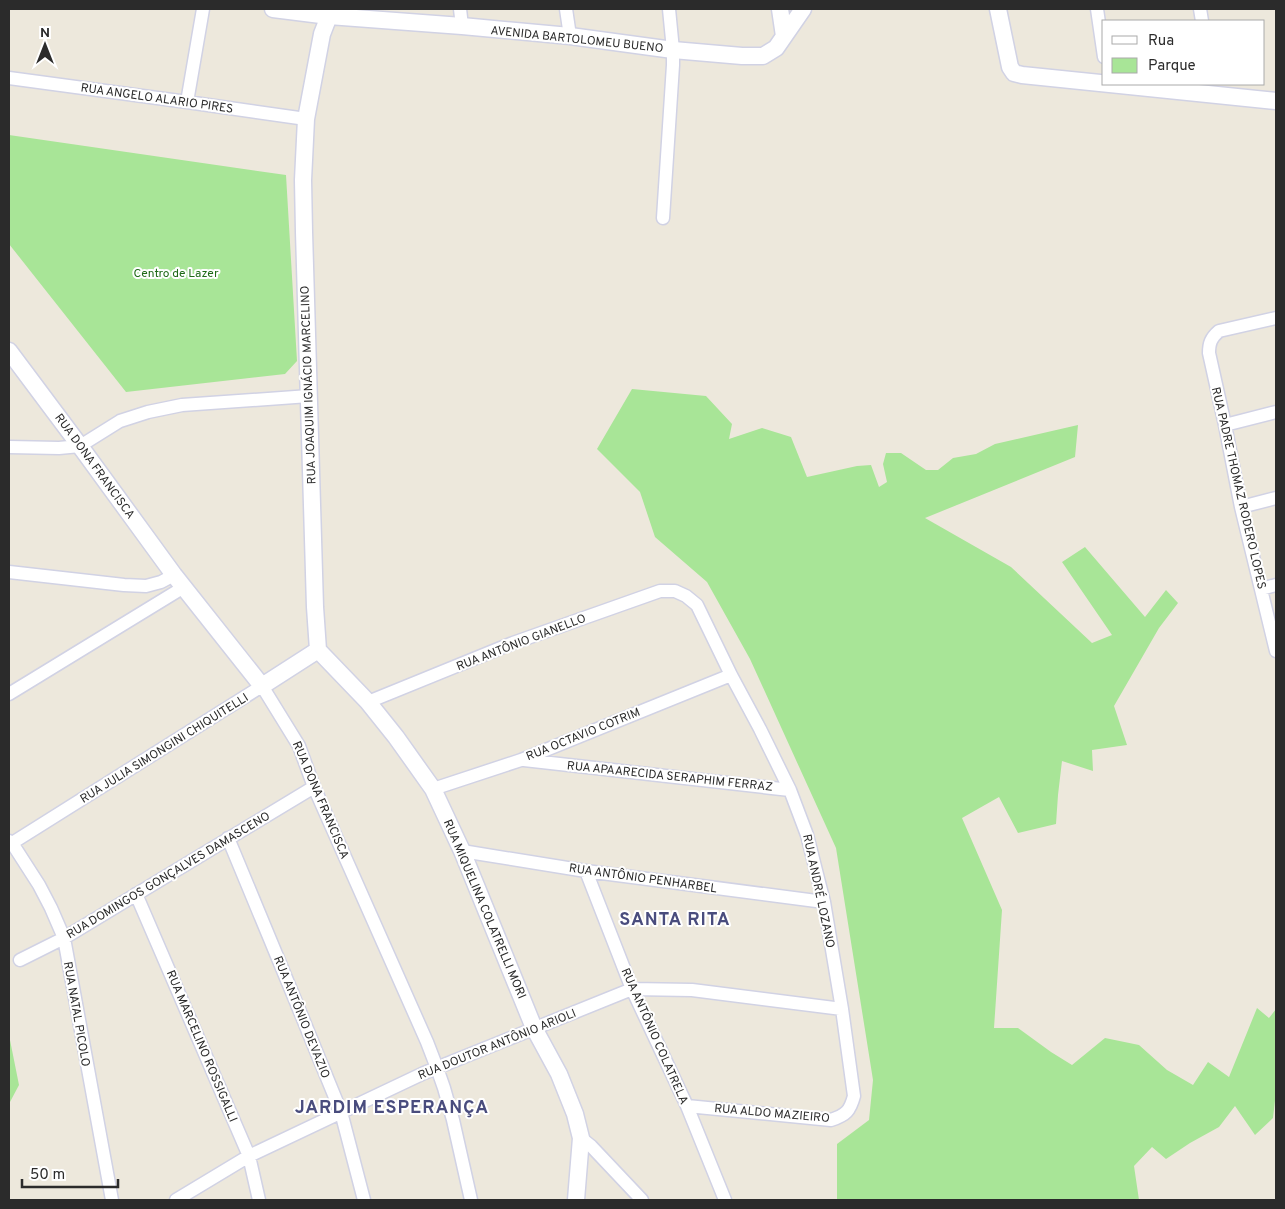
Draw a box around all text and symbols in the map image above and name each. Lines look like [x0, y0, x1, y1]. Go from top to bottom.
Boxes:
north arrow [20, 20, 70, 70]
legend [1102, 20, 1265, 85]
street label: AVENIDA BARTOLOMEU BUENO [490, 23, 664, 57]
text: N [40, 25, 50, 42]
text: Rua [1148, 32, 1174, 51]
text: Parque [1148, 57, 1196, 76]
street label: RUA ANGELO ALARIO PIRES [79, 80, 234, 118]
park label: Centro de Lazer [133, 266, 219, 282]
street label: RUA JOAQUIM IGNÁCIO MARCELINO [298, 285, 320, 485]
street label: RUA PADRE THOMAZ RODERO LOPES [1207, 386, 1269, 591]
street label: RUA DONA FRANCISCA [51, 411, 138, 522]
street label: RUA ANTÔNIO GIANELLO [454, 611, 588, 675]
street label: RUA JULIA SIMONGINI CHIQUITELLI [77, 690, 252, 807]
street label: RUA OCTAVIO COTRIM [524, 705, 643, 765]
street label: RUA DONA FRANCISCA [288, 739, 352, 862]
street label: RUA APAARECIDA SERAPHIM FERRAZ [566, 758, 774, 796]
street label: RUA DOMINGOS GONÇALVES DAMASCENO [64, 809, 273, 943]
street label: RUA MIQUELINA COLATRELLI MORI [439, 817, 529, 1002]
street label: RUA ANDRÉ LOZANO [798, 833, 838, 950]
street label: RUA ANTÔNIO PENHARBEL [568, 861, 718, 897]
district label: SANTA RITA [619, 909, 731, 932]
street label: RUA ANTÔNIO DEVAZIO [269, 954, 333, 1081]
street label: RUA NATAL PICOLO [59, 960, 93, 1068]
street label: RUA ANTÔNIO COLATRELA [617, 966, 691, 1107]
street label: RUA MARCELINO ROSSIGALLI [162, 968, 240, 1125]
street label: RUA DOUTOR ANTÔNIO ARIOLI [416, 1006, 579, 1084]
district label: JARDIM ESPERANÇA [295, 1097, 489, 1120]
street label: RUA ALDO MAZIEIRO [713, 1101, 830, 1127]
scale bar [22, 1156, 119, 1188]
text: 50 m [30, 1166, 65, 1185]

